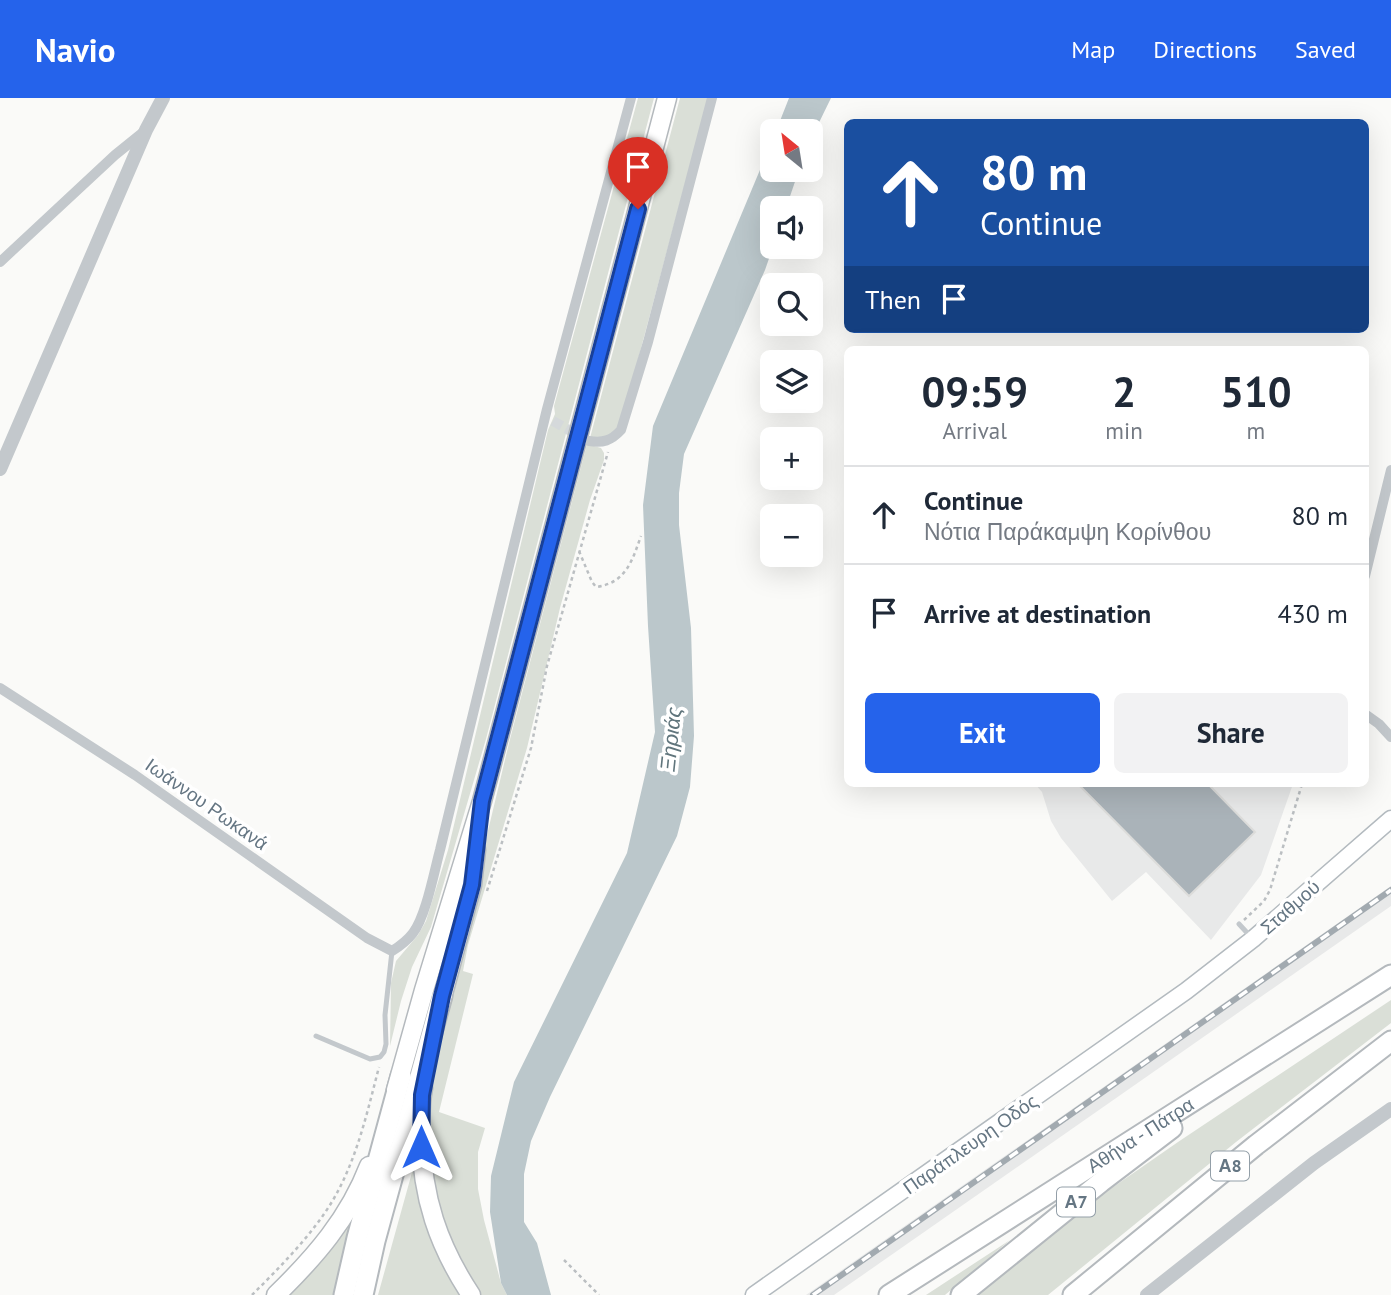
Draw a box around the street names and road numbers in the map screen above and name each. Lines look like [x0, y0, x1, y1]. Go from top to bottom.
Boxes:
street label: Ιωάννου Ρωκανά [141, 753, 273, 855]
street label: Σταθμού [1255, 875, 1325, 939]
street label: Παράπλευρη Οδός [898, 1089, 1042, 1199]
street label: Αθήνα - Πάτρα [1082, 1092, 1198, 1178]
road number: Α8 [1211, 1152, 1249, 1181]
road number: Α7 [1057, 1188, 1095, 1217]

